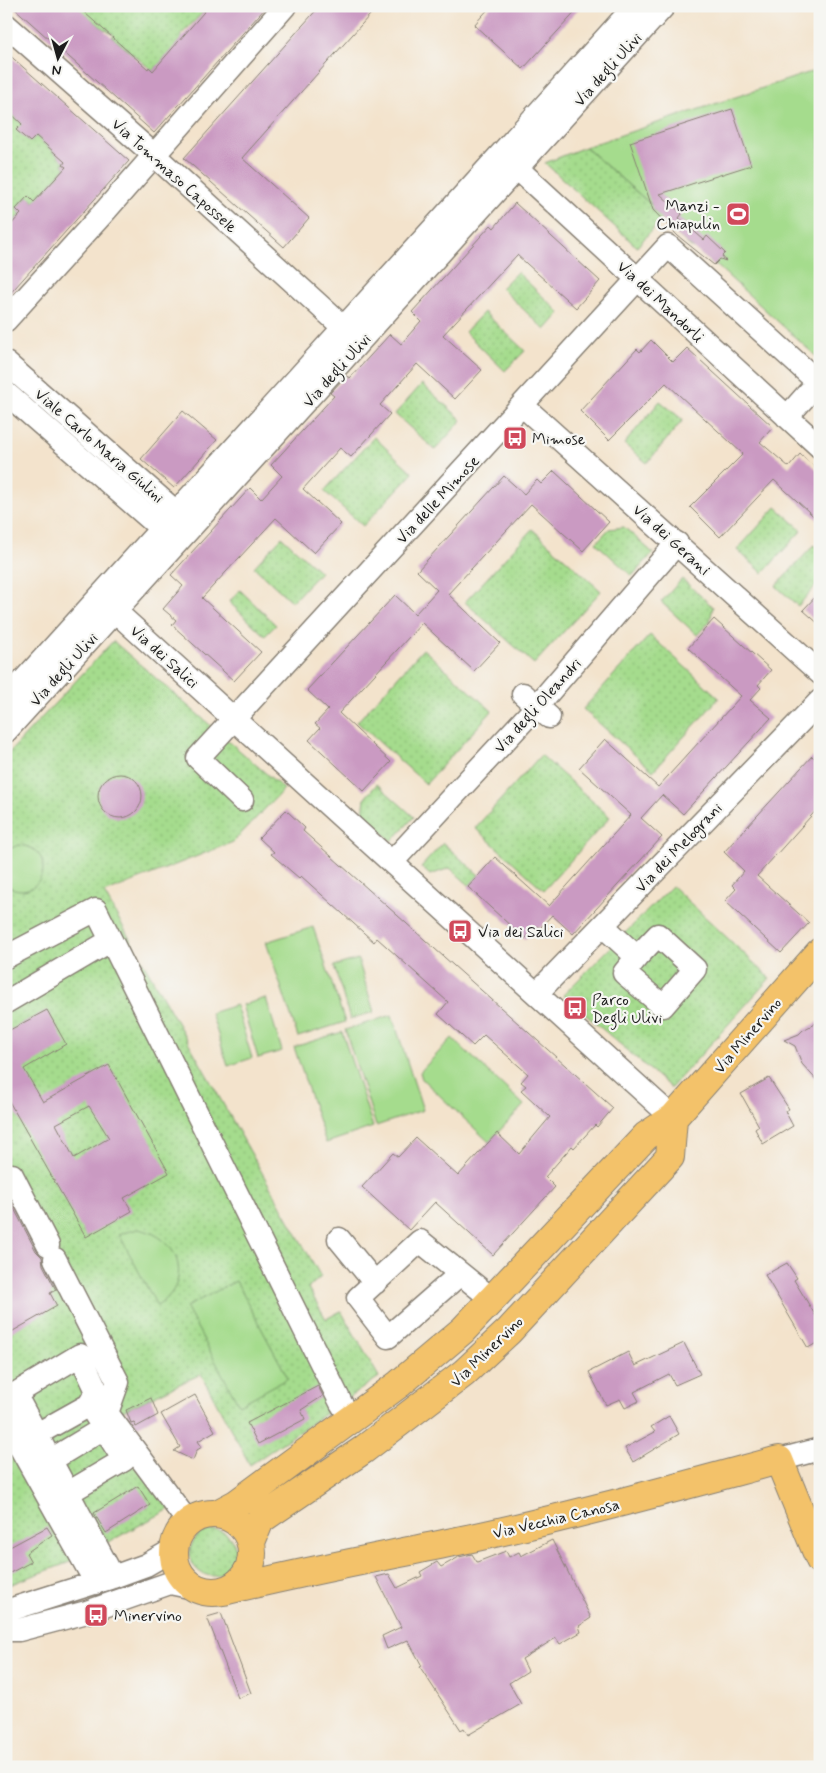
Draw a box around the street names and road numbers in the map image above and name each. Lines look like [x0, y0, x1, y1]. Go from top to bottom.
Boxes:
street label: Via degli Ulivi [569, 28, 648, 112]
street label: Via Tommaso Capossele [107, 114, 242, 238]
street label: Via dei Mandorli [612, 257, 708, 348]
street label: Via degli Ulivi [298, 329, 377, 413]
street label: Viale Carlo Maria Giulini [30, 384, 168, 508]
street label: Via delle Mimose [392, 451, 485, 549]
street label: Via dei Gerani [628, 500, 714, 581]
street label: Via dei Salici [125, 621, 203, 694]
street label: Via degli Ulivi [25, 628, 104, 712]
street label: Via degli Oleandri [490, 654, 588, 759]
street label: Via dei Melograni [631, 798, 728, 898]
street label: Via Minervino [709, 994, 787, 1078]
street label: Via Minervino [446, 1312, 528, 1392]
street label: Via Vecchia Canosa [491, 1495, 622, 1544]

